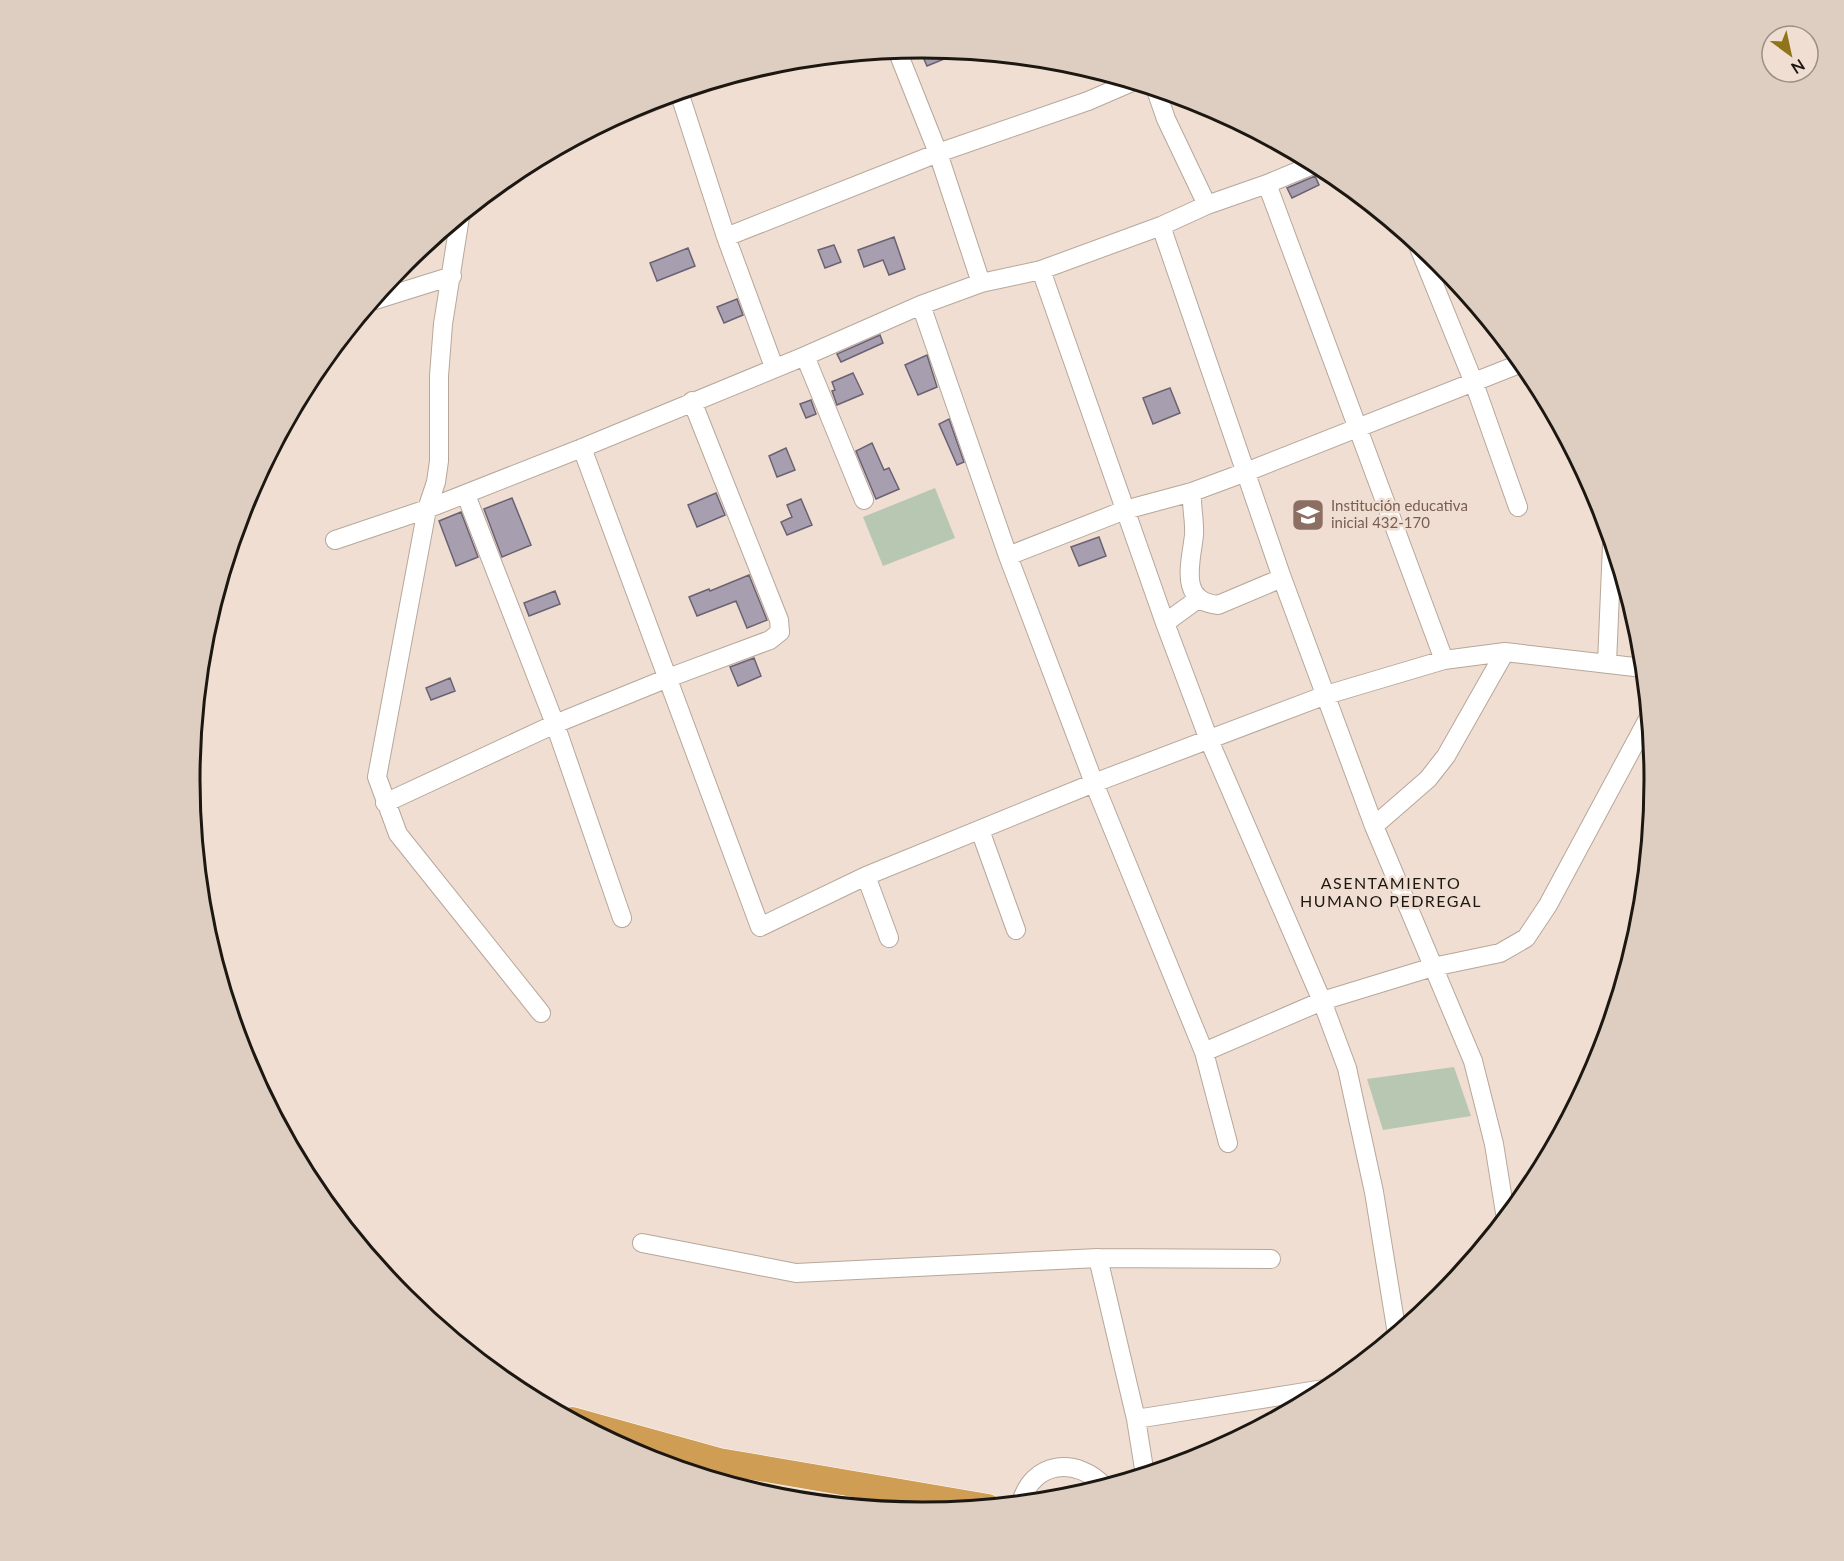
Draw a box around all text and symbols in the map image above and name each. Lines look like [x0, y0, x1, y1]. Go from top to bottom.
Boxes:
north arrow [1760, 24, 1820, 84]
text: N [1788, 56, 1809, 78]
place label: Institución educativa inicial 432-170 [1331, 496, 1468, 531]
school or university icon: Institución educativa inicial 432-170 [1290, 497, 1326, 533]
district label: ASENTAMIENTO HUMANO PEDREGAL [1300, 873, 1482, 910]

